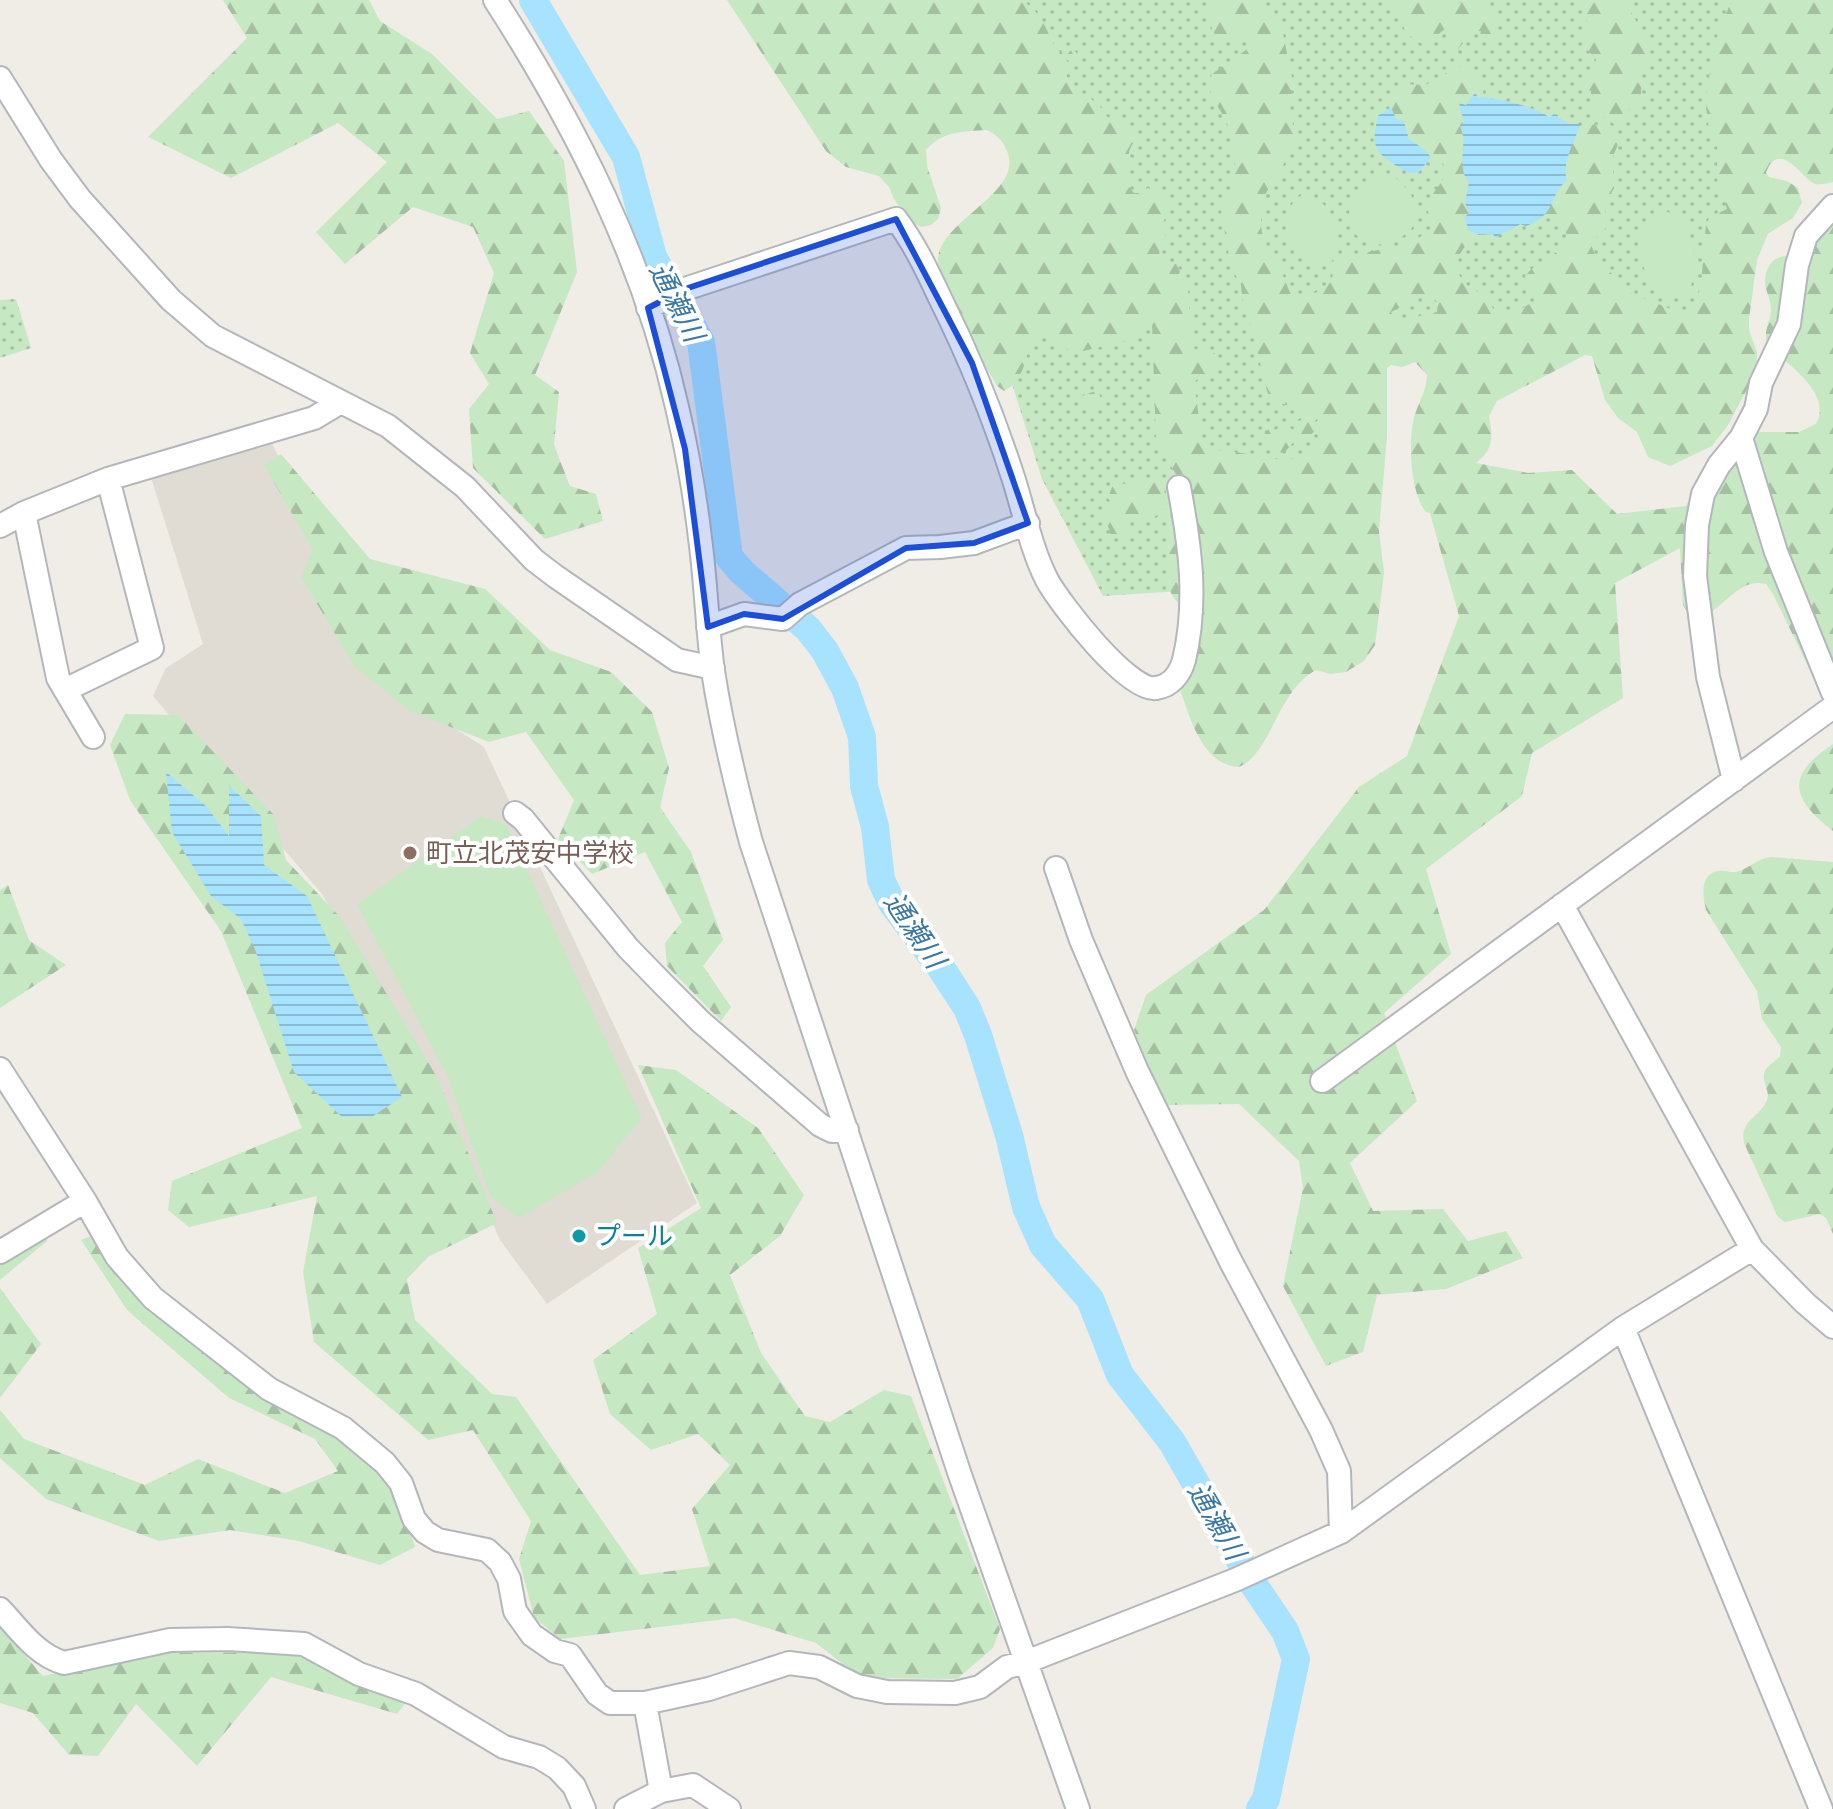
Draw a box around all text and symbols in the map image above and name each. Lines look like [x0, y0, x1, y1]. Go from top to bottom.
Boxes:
water label: 通瀬川 [643, 256, 713, 350]
place label: 町立北茂安中学校 [426, 836, 634, 869]
marker: 町立北茂安中学校 [401, 844, 419, 862]
water label: 通瀬川 [877, 885, 955, 977]
place label: プール [595, 1219, 673, 1252]
marker: プール [570, 1227, 588, 1245]
water label: 通瀬川 [1181, 1476, 1255, 1568]

